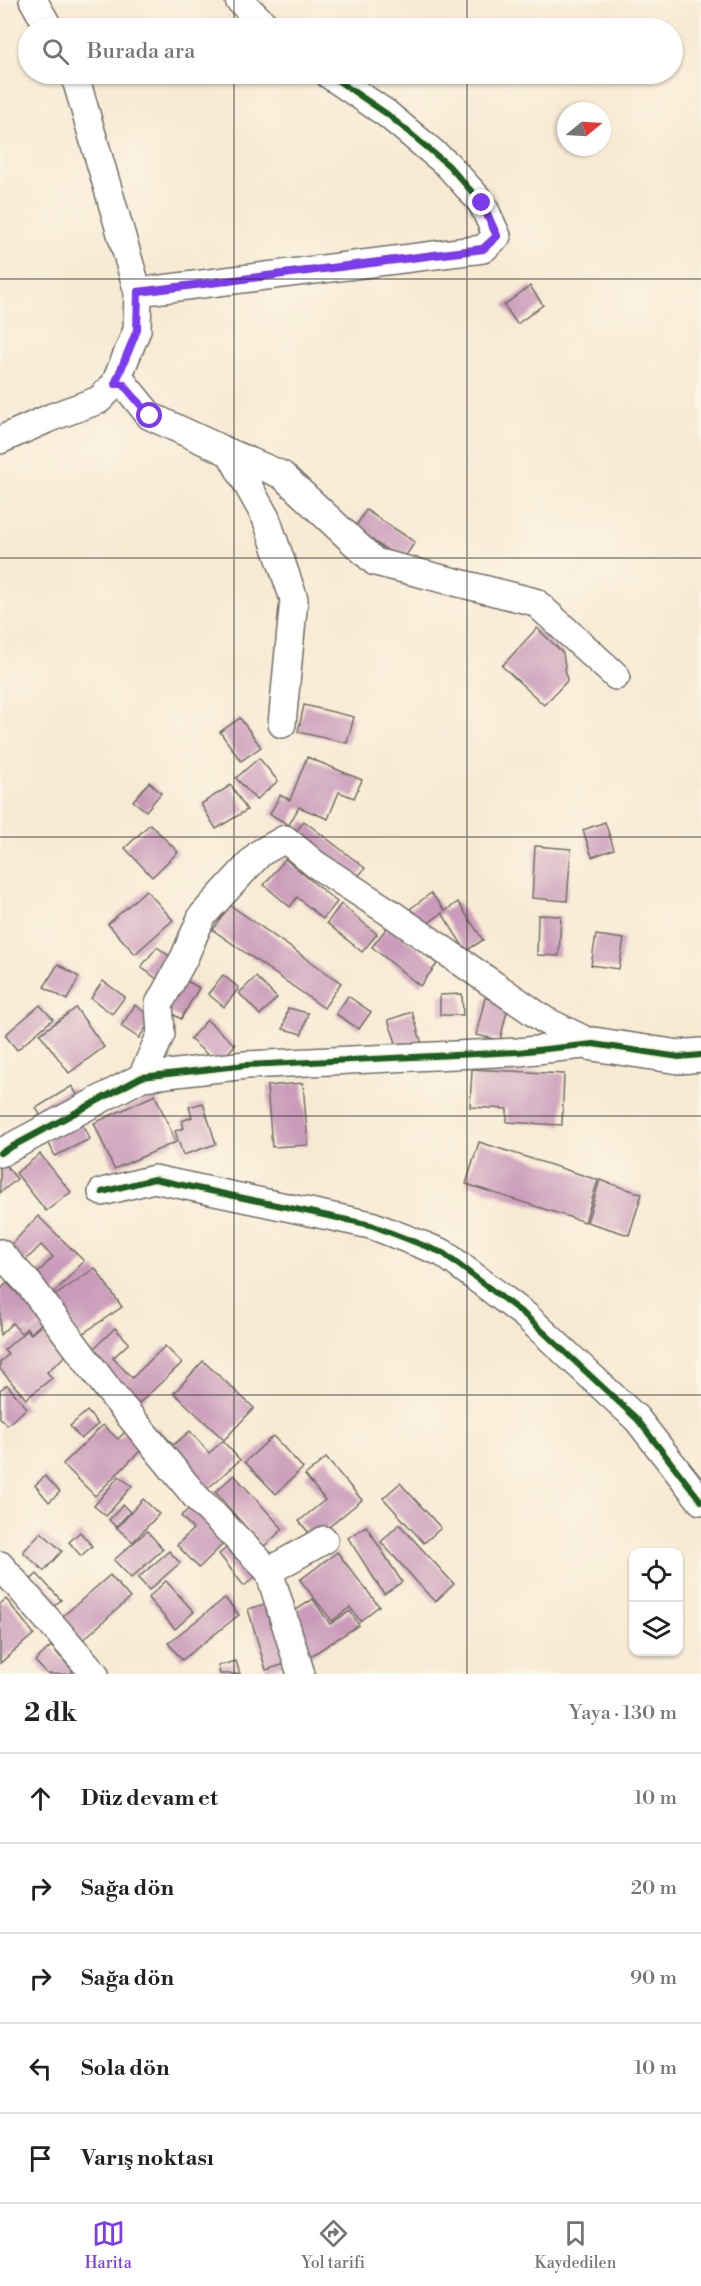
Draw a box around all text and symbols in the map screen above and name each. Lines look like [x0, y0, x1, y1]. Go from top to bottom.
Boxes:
search box [18, 18, 683, 84]
icon: search [39, 35, 72, 68]
text: Burada ara [87, 38, 195, 65]
north arrow [557, 102, 611, 156]
route end [468, 189, 494, 215]
route start [136, 402, 162, 428]
map controls [629, 1548, 683, 1656]
button: locate [629, 1548, 683, 1602]
button: layers [629, 1602, 683, 1656]
text: 2 dk [24, 1697, 77, 1729]
text: Yaya · 130 m [569, 1701, 677, 1726]
icon: ahead [24, 1782, 57, 1815]
text: Düz devam et [81, 1785, 218, 1812]
text: 10 m [634, 1786, 677, 1811]
icon: right [24, 1872, 57, 1905]
text: Sağa dön [81, 1875, 174, 1902]
text: 20 m [631, 1876, 677, 1901]
icon: right [24, 1962, 57, 1995]
text: Sağa dön [81, 1965, 174, 1992]
text: 90 m [630, 1966, 677, 1991]
icon: left [24, 2052, 57, 2085]
text: Sola dön [81, 2055, 169, 2082]
text: 10 m [634, 2056, 677, 2081]
icon: arrive [24, 2142, 57, 2175]
text: Varış noktası [81, 2145, 214, 2172]
tab: Harita [85, 2217, 132, 2273]
tab: Yol tarifi [301, 2217, 365, 2273]
tab: Kaydedilen [535, 2217, 616, 2273]

